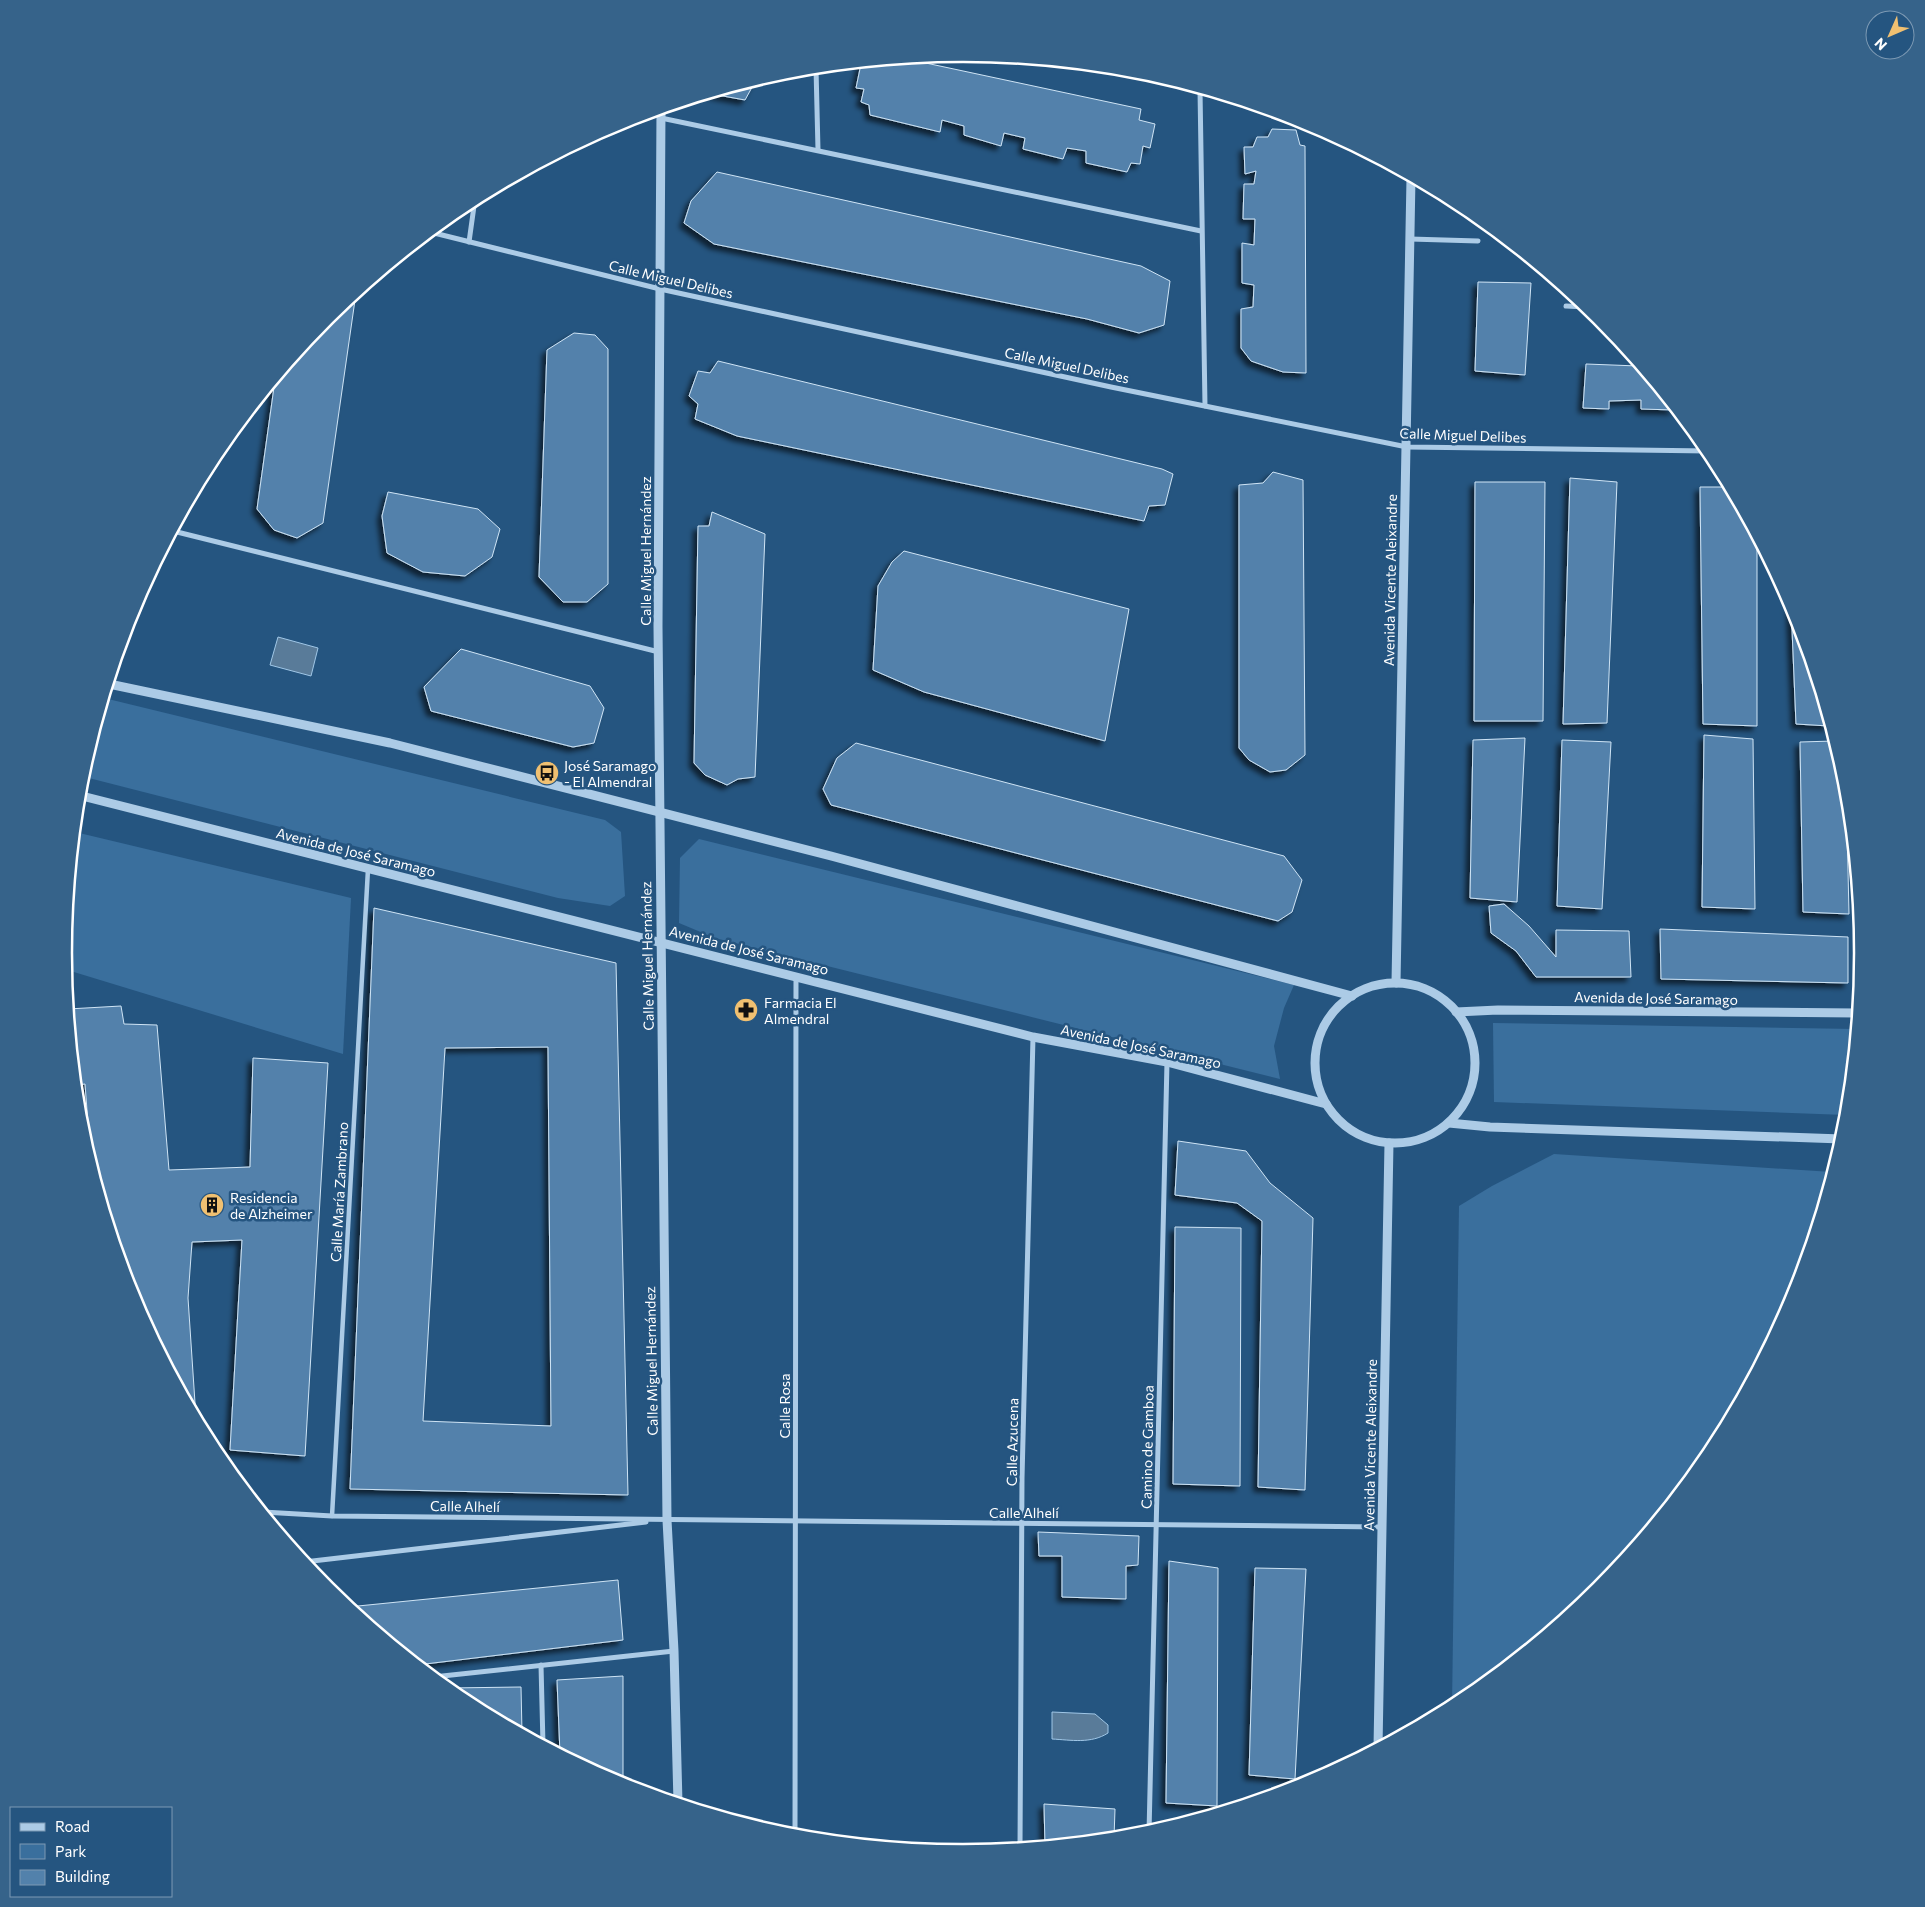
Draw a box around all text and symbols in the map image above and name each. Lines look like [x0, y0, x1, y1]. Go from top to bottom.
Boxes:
north arrow [1865, 10, 1915, 60]
text: N [1871, 35, 1890, 54]
street label: Calle Miguel Delibes [607, 256, 735, 302]
street label: Calle Miguel Delibes [1003, 343, 1131, 387]
street label: Calle Miguel Delibes [1399, 424, 1527, 446]
street label: Calle Miguel Hernández [637, 476, 654, 626]
street label: Avenida Vicente Aleixandre [1380, 494, 1400, 666]
place label: José Saramago - El Almendral [564, 757, 656, 790]
bus stop icon: José Saramago - El Almendral [534, 760, 560, 786]
street label: Avenida de José Saramago [275, 824, 437, 880]
street label: Calle Miguel Hernández [637, 881, 657, 1031]
street label: Avenida de José Saramago [668, 922, 830, 978]
street label: Avenida de José Saramago [1574, 988, 1738, 1008]
place label: Farmacia El Almendral [764, 994, 837, 1027]
pharmacy icon: Farmacia El Almendral [733, 997, 759, 1023]
street label: Avenida de José Saramago [1059, 1021, 1223, 1071]
street label: Calle María Zambrano [327, 1122, 351, 1262]
place label: Residencia de Alzheimer [230, 1189, 313, 1222]
building icon: Residencia de Alzheimer [199, 1192, 225, 1218]
street label: Calle Miguel Hernández [641, 1286, 661, 1436]
street label: Avenida Vicente Aleixandre [1360, 1359, 1380, 1531]
street label: Calle Rosa [776, 1374, 793, 1438]
street label: Camino de Gamboa [1137, 1385, 1157, 1509]
street label: Calle Azucena [1003, 1398, 1021, 1486]
street label: Calle Alhelí [430, 1497, 500, 1515]
street label: Calle Alhelí [989, 1504, 1059, 1521]
legend [10, 1807, 172, 1897]
text: Road [55, 1817, 90, 1835]
text: Park [55, 1842, 86, 1860]
text: Building [55, 1867, 110, 1885]

